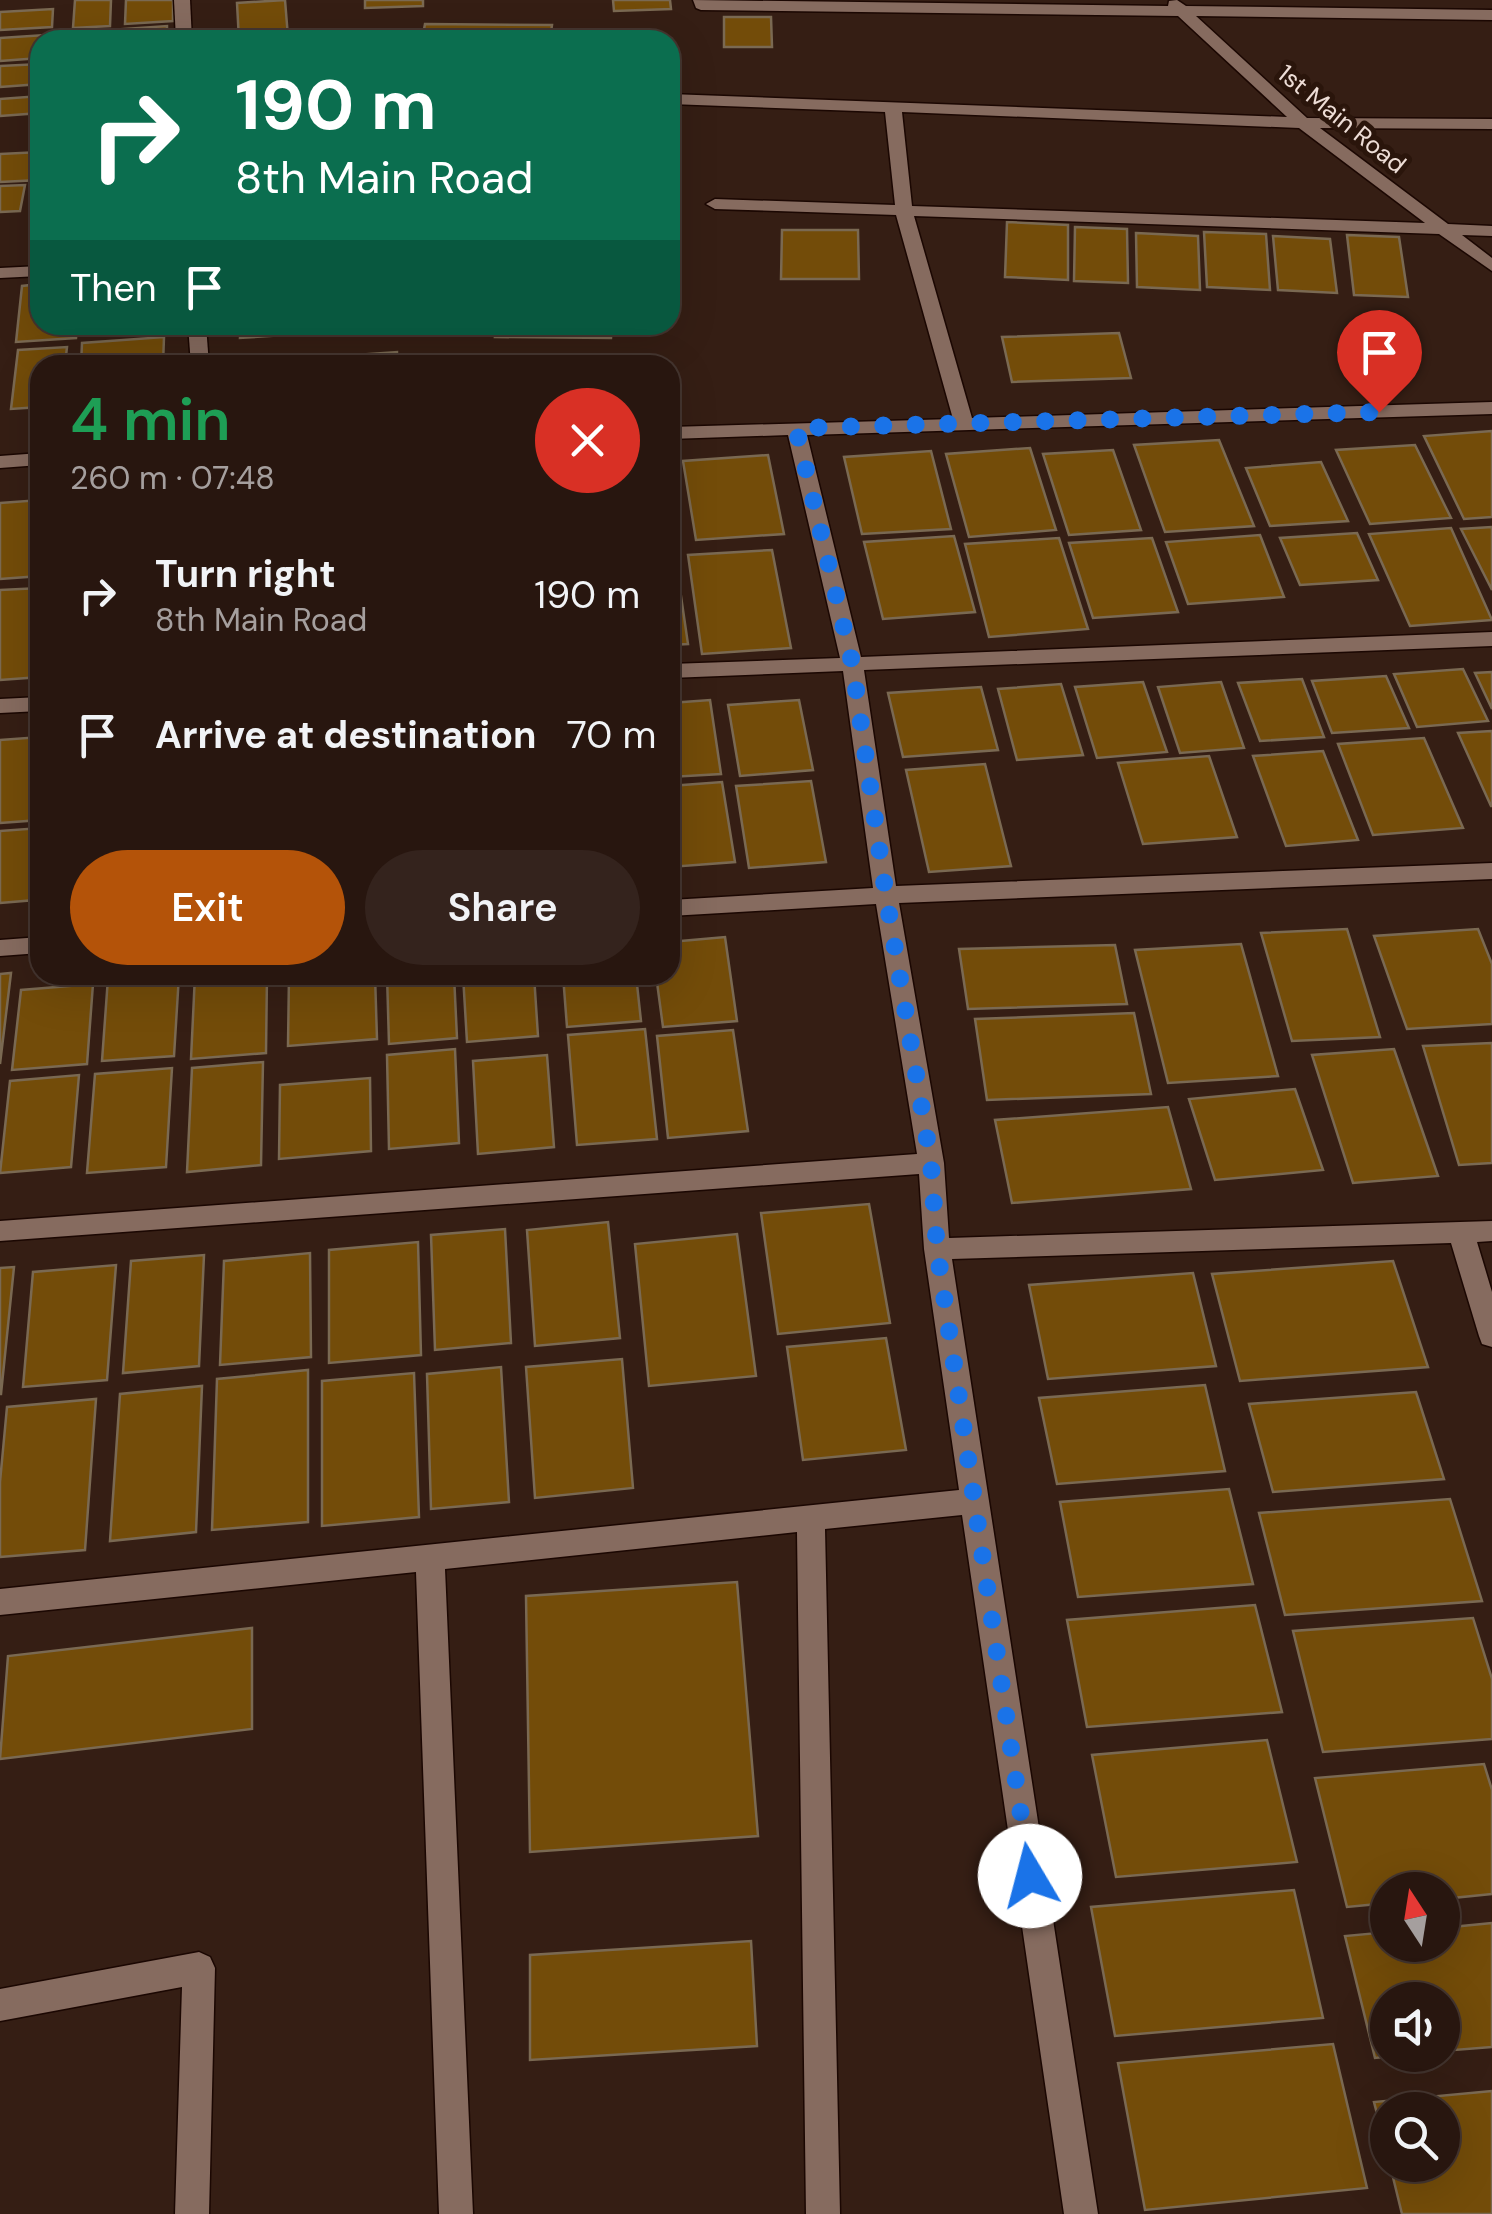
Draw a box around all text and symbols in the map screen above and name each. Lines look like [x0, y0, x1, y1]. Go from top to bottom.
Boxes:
street label: 1st Main Road [1271, 57, 1413, 181]
text: 190 m [235, 60, 437, 151]
icon: right [70, 70, 200, 200]
text: 8th Main Road [235, 148, 534, 207]
icon: arrive [177, 260, 232, 315]
text: Then [70, 263, 157, 313]
pin [1337, 310, 1422, 413]
icon: arrive [1352, 325, 1407, 380]
text: 4 min [70, 380, 231, 459]
button: close [535, 388, 640, 493]
text: 260 m · 07:48 [70, 457, 275, 499]
text: Turn right [155, 549, 336, 599]
icon: right [70, 568, 125, 623]
text: 190 m [534, 570, 640, 620]
text: 8th Main Road [155, 599, 367, 641]
icon: arrive [70, 708, 125, 763]
text: Arrive at destination [155, 710, 537, 760]
text: 70 m [567, 710, 656, 760]
button: Exit [70, 850, 345, 965]
button: Share [365, 850, 640, 965]
position arrow [978, 1824, 1082, 1928]
north arrow [1370, 1872, 1460, 1962]
map controls [1370, 1872, 1460, 2182]
button: sound [1370, 1982, 1460, 2072]
button: search [1370, 2092, 1460, 2182]

